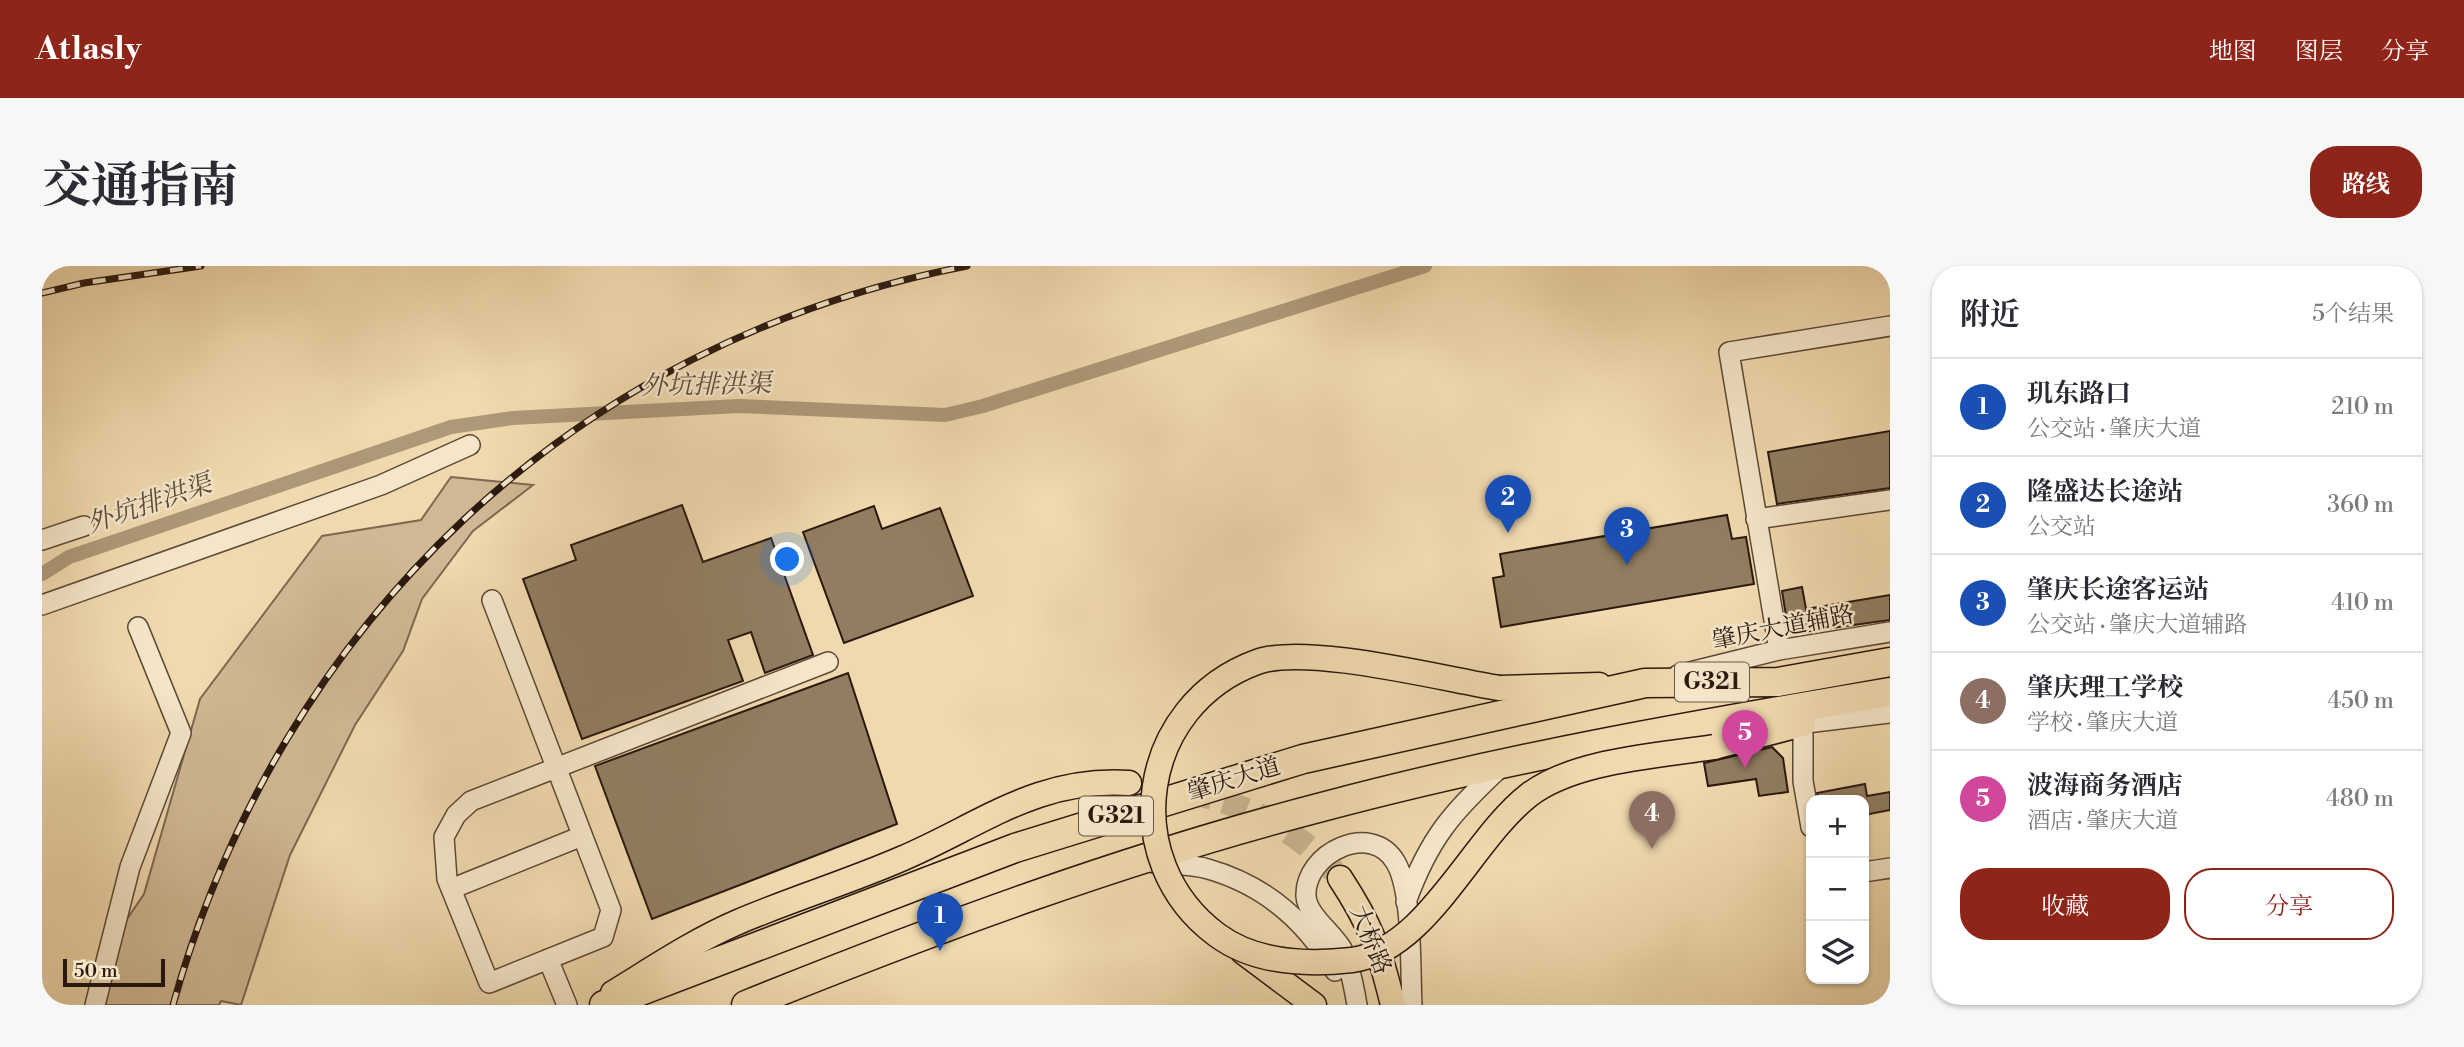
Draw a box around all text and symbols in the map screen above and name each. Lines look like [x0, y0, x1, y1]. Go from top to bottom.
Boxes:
text: Atlasly [35, 29, 141, 70]
text: 地图 [2209, 37, 2257, 67]
text: 图层 [2295, 37, 2343, 67]
text: 分享 [2381, 37, 2429, 67]
button: 路线 [2310, 146, 2422, 218]
text: 交通指南 [42, 157, 238, 218]
text: 附近 [1960, 296, 2020, 334]
text: 5个结果 [2312, 300, 2394, 328]
water label: 外坑排洪渠 [641, 368, 774, 402]
text: 玑东路口 [2027, 378, 2131, 410]
text: 1 [1977, 393, 1989, 421]
text: 210 m [2331, 393, 2394, 421]
text: 公交站 · 肇庆大道 [2027, 415, 2201, 443]
water label: 外坑排洪渠 [82, 467, 218, 540]
pin: 2 [1485, 475, 1531, 533]
text: 隆盛达长途站 [2027, 476, 2183, 508]
text: 2 [1976, 491, 1990, 519]
text: 360 m [2327, 491, 2394, 519]
pin: 3 [1604, 507, 1650, 565]
text: 公交站 [2027, 513, 2096, 541]
your location [770, 542, 804, 576]
text: 肇庆长途客运站 [2027, 574, 2209, 606]
text: 3 [1976, 589, 1990, 617]
text: 410 m [2331, 589, 2394, 617]
street label: 肇庆大道辅路 [1709, 600, 1857, 656]
text: 公交站 · 肇庆大道辅路 [2027, 611, 2247, 639]
road number: G321 [1675, 662, 1749, 702]
text: 肇庆理工学校 [2027, 672, 2183, 704]
text: 4 [1975, 687, 1991, 715]
text: 450 m [2328, 687, 2394, 715]
text: 学校 · 肇庆大道 [2027, 709, 2178, 737]
pin: 5 [1722, 710, 1768, 768]
street label: 肇庆大道 [1184, 752, 1284, 808]
text: 波海商务酒店 [2027, 770, 2183, 802]
text: 5 [1976, 785, 1990, 813]
text: 480 m [2326, 785, 2394, 813]
pin: 4 [1629, 791, 1675, 849]
map controls [1806, 795, 1869, 984]
button: + [1806, 795, 1869, 858]
road number: G321 [1079, 796, 1153, 836]
text: 酒店 · 肇庆大道 [2027, 807, 2178, 835]
button: − [1806, 858, 1869, 921]
button: 收藏 [1960, 868, 2170, 940]
button: 分享 [2184, 868, 2394, 940]
pin: 1 [917, 893, 963, 951]
street label: 大桥路 [1343, 901, 1397, 979]
button: layers [1806, 921, 1869, 984]
scale bar [63, 956, 164, 988]
text: 50 m [74, 959, 118, 983]

